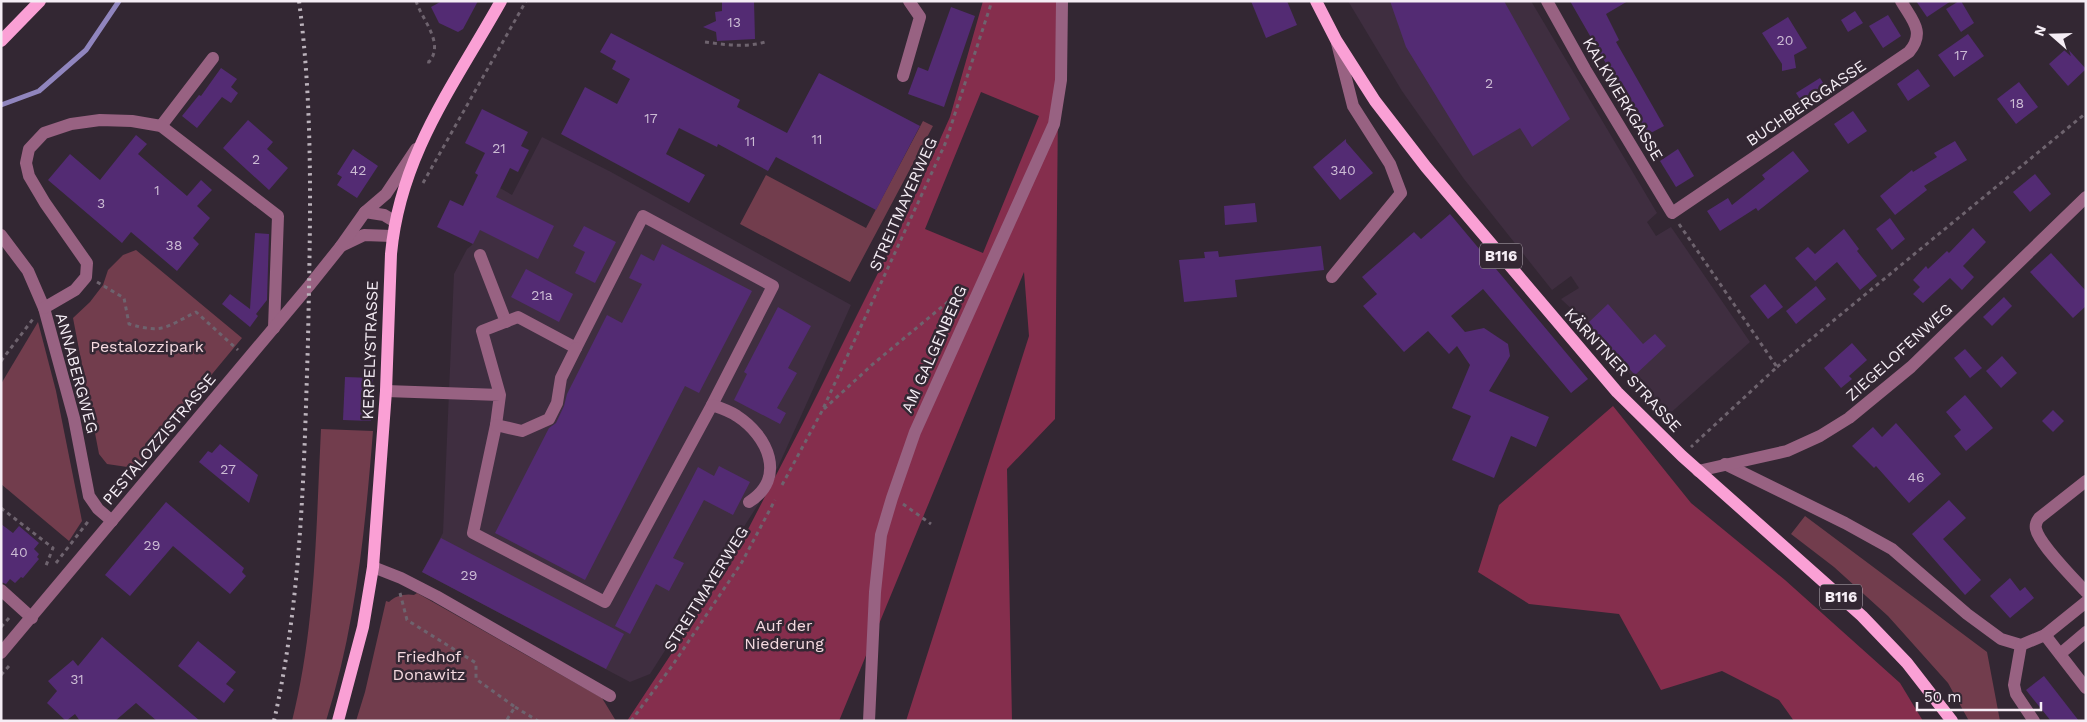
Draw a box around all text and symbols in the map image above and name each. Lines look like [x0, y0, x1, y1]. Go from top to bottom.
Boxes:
north arrow [2027, 10, 2077, 60]
house number: 13 [727, 14, 741, 30]
text: N [2030, 23, 2049, 38]
house number: 20 [1777, 32, 1793, 48]
street label: KALKWERKGASSE [1579, 34, 1667, 164]
house number: 17 [1954, 47, 1968, 63]
street label: BUCHBERGGASSE [1743, 56, 1869, 150]
house number: 2 [1485, 75, 1493, 91]
house number: 18 [2010, 95, 2024, 111]
house number: 17 [644, 110, 658, 126]
house number: 11 [812, 131, 822, 147]
house number: 11 [745, 133, 755, 149]
street label: STREITMAYERWEG [865, 134, 941, 274]
house number: 21 [492, 140, 506, 156]
house number: 2 [252, 151, 260, 167]
house number: 42 [350, 162, 366, 178]
house number: 340 [1330, 162, 1356, 178]
house number: 1 [154, 182, 160, 198]
house number: 3 [97, 195, 105, 211]
house number: 38 [166, 237, 182, 253]
road number: B116 [1480, 244, 1522, 268]
street label: KERPELYSTRASSE [358, 280, 382, 420]
street label: AM GALGENBERG [897, 282, 971, 416]
house number: 21a [531, 287, 553, 303]
street label: ZIEGELOFENWEG [1842, 299, 1956, 405]
street label: KÄRNTNER STRASSE [1561, 304, 1685, 436]
street label: ANNABERGWEG [52, 311, 102, 435]
park label: Pestalozzipark [90, 337, 204, 356]
street label: PESTALOZZISTRASSE [98, 369, 220, 509]
house number: 27 [220, 461, 236, 477]
house number: 46 [1907, 469, 1925, 485]
street label: STREITMAYERWEG [660, 523, 752, 655]
house number: 29 [144, 537, 160, 553]
house number: 40 [10, 544, 28, 560]
house number: 29 [461, 567, 477, 583]
road number: B116 [1820, 584, 1862, 610]
park label: Auf der Niederung [744, 616, 824, 653]
park label: Friedhof Donawitz [393, 647, 465, 684]
house number: 31 [70, 671, 84, 687]
scale bar [1917, 680, 2041, 712]
text: 50 m [1924, 688, 1961, 706]

